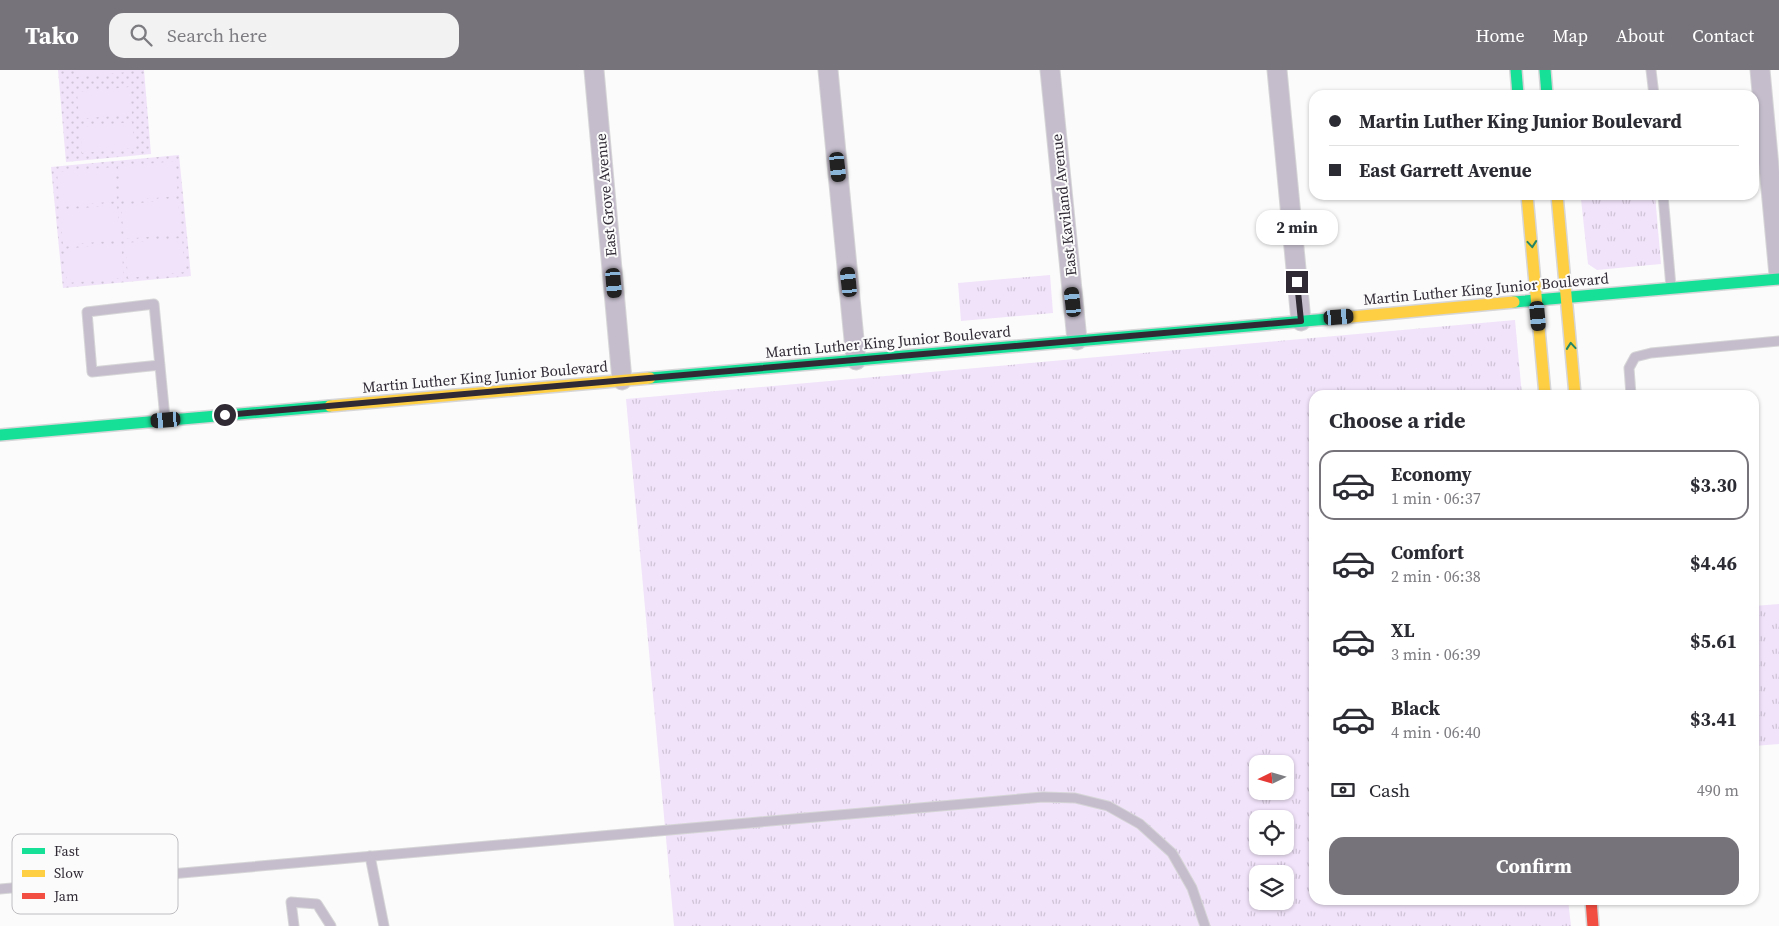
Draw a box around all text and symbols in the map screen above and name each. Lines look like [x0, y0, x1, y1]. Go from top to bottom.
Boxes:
search box [109, 13, 459, 58]
text: Tako [25, 19, 79, 52]
icon: search [127, 21, 155, 49]
text: Search here [167, 22, 267, 48]
text: Home [1476, 23, 1525, 48]
text: Map [1553, 23, 1588, 48]
text: About [1616, 23, 1664, 48]
text: Contact [1692, 23, 1754, 48]
text: Martin Luther King Junior Boulevard [1359, 108, 1682, 134]
street label: East Grove Avenue [590, 132, 621, 258]
street label: East Kaviland Avenue [1046, 132, 1081, 277]
car [828, 151, 847, 183]
text: East Garrett Avenue [1359, 157, 1532, 183]
callout: 2 min [1256, 210, 1338, 244]
text: 2 min [1276, 216, 1318, 238]
one-way arrow [1526, 240, 1537, 248]
car [839, 266, 858, 298]
car [605, 267, 622, 299]
street label: Martin Luther King Junior Boulevard [1362, 267, 1610, 310]
route end [1286, 271, 1308, 293]
car [1063, 286, 1082, 318]
car [1529, 300, 1546, 332]
car [1323, 308, 1354, 326]
street label: Martin Luther King Junior Boulevard [764, 320, 1012, 363]
one-way arrow [1566, 342, 1577, 350]
street label: Martin Luther King Junior Boulevard [361, 355, 609, 398]
route start [214, 404, 236, 426]
text: Choose a ride [1329, 405, 1466, 435]
car [150, 411, 181, 429]
text: Economy [1391, 461, 1472, 487]
icon: car [1331, 463, 1376, 508]
text: $3.30 [1690, 472, 1737, 498]
text: 1 min · 06:37 [1391, 487, 1481, 509]
text: Comfort [1391, 539, 1464, 565]
icon: car [1331, 541, 1376, 586]
text: $4.46 [1690, 550, 1737, 576]
text: 2 min · 06:38 [1391, 565, 1481, 587]
text: XL [1391, 617, 1414, 643]
icon: car [1331, 619, 1376, 664]
text: $5.61 [1690, 628, 1737, 654]
text: 3 min · 06:39 [1391, 643, 1481, 665]
text: Black [1391, 695, 1440, 721]
icon: car [1331, 697, 1376, 742]
text: $3.41 [1690, 706, 1737, 732]
text: 4 min · 06:40 [1391, 721, 1481, 743]
north arrow [1249, 755, 1294, 800]
map controls [1249, 755, 1294, 910]
icon: cash [1329, 776, 1357, 804]
text: Cash [1369, 777, 1410, 803]
text: 490 m [1697, 779, 1739, 801]
button: locate [1249, 810, 1294, 855]
legend [12, 834, 178, 914]
button: Confirm [1329, 837, 1739, 895]
text: Fast [54, 841, 80, 861]
text: Slow [54, 863, 84, 883]
button: layers [1249, 865, 1294, 910]
text: Jam [53, 886, 79, 906]

